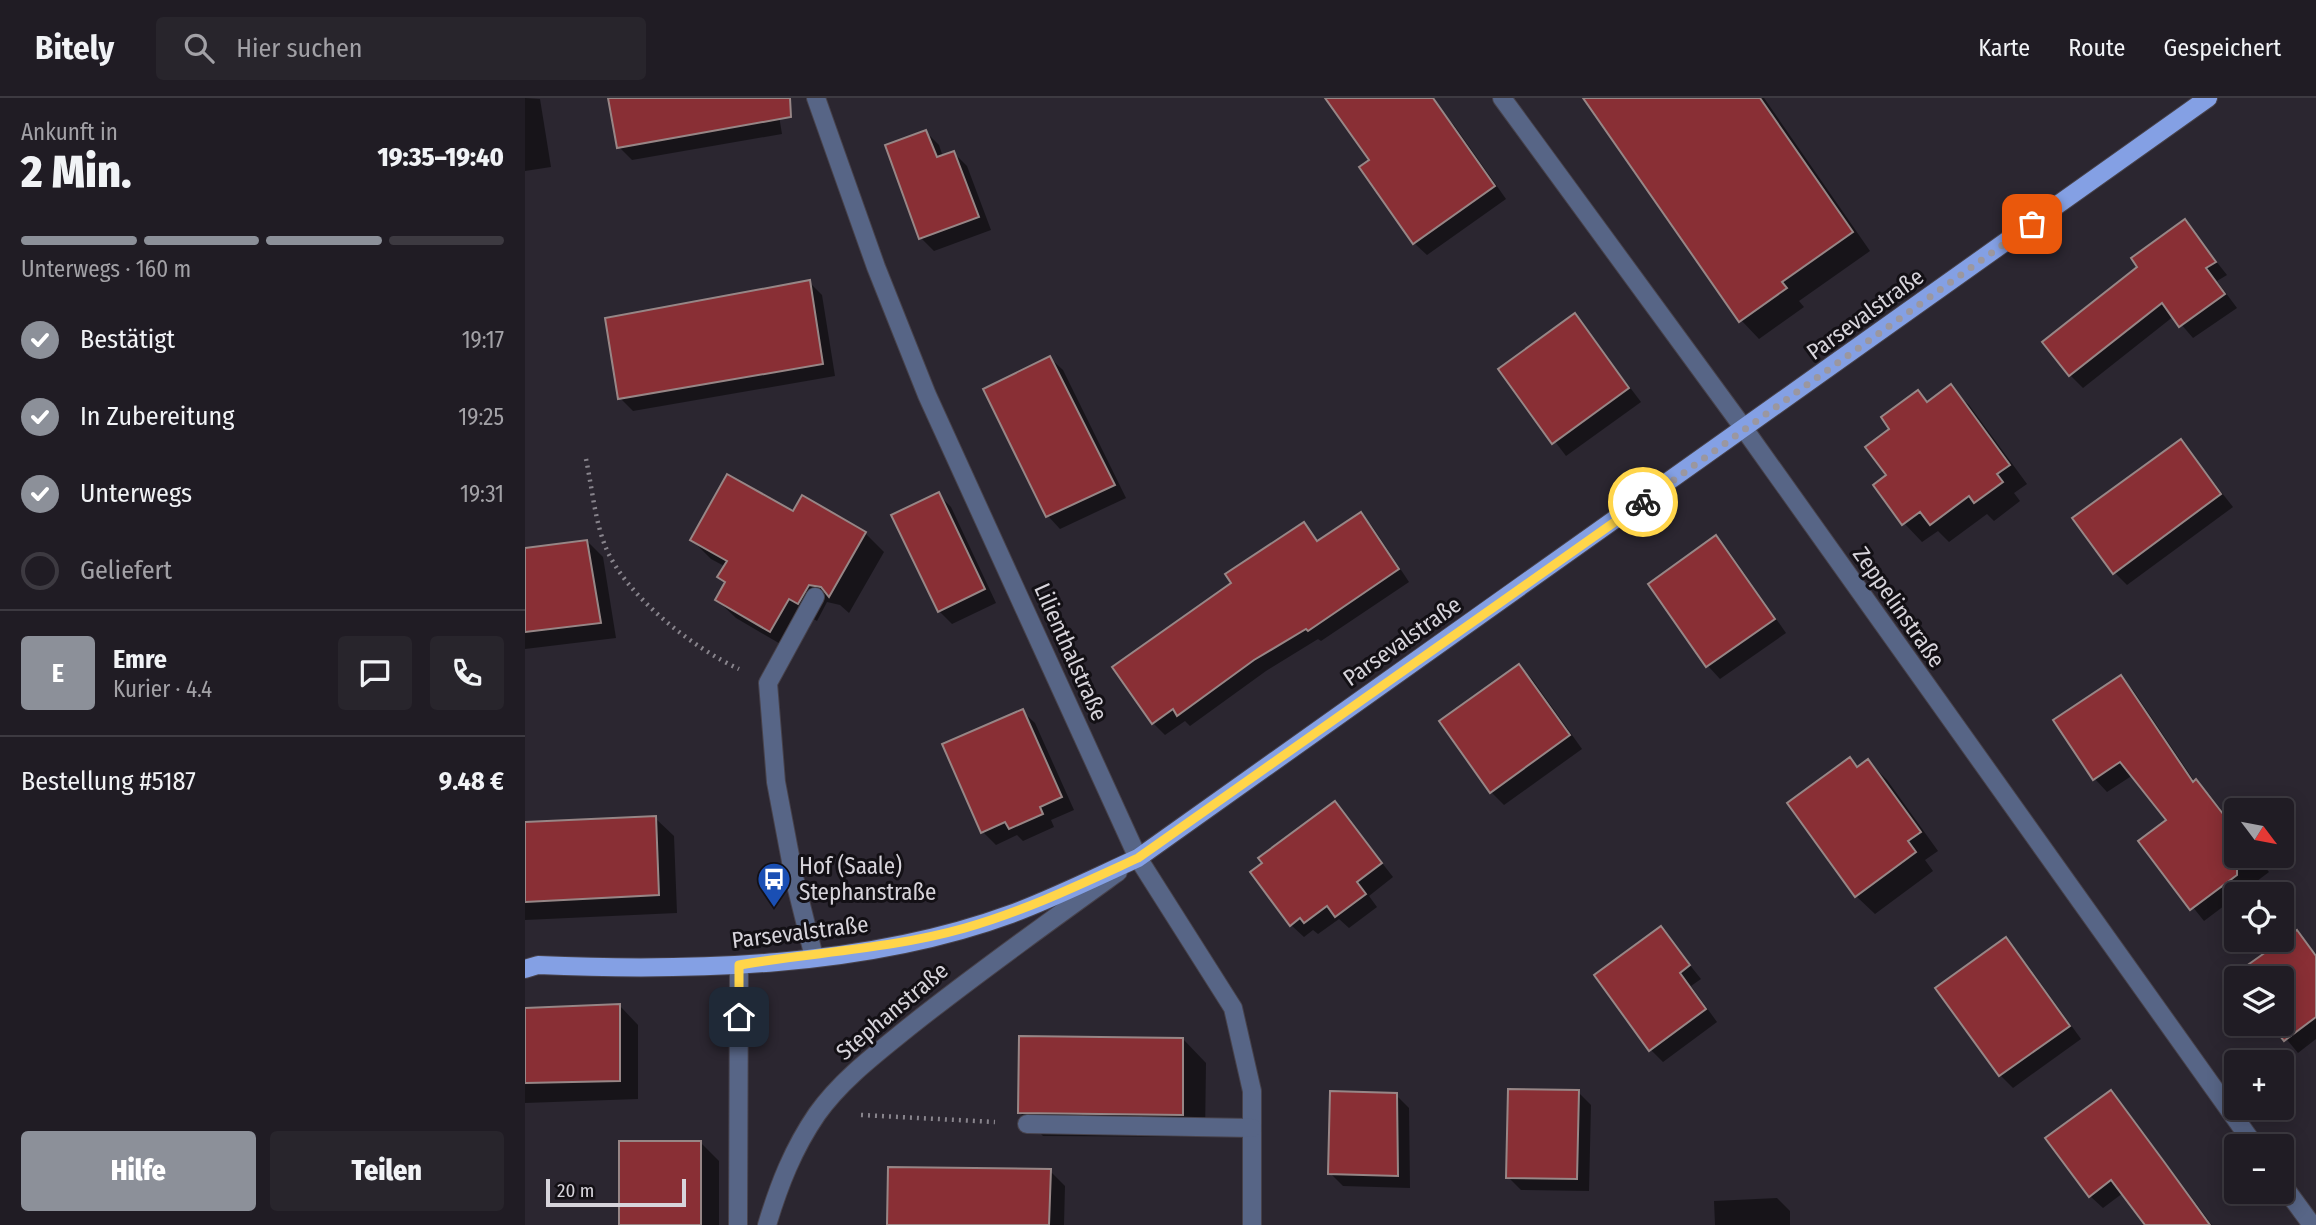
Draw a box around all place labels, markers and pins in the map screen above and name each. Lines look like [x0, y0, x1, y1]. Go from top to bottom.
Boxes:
pin [2002, 194, 2062, 254]
place label: Hof (Saale) Stephanstraße [799, 852, 936, 906]
bus stop icon: Hof (Saale) Stephanstraße [755, 860, 793, 909]
pin [709, 987, 769, 1047]

